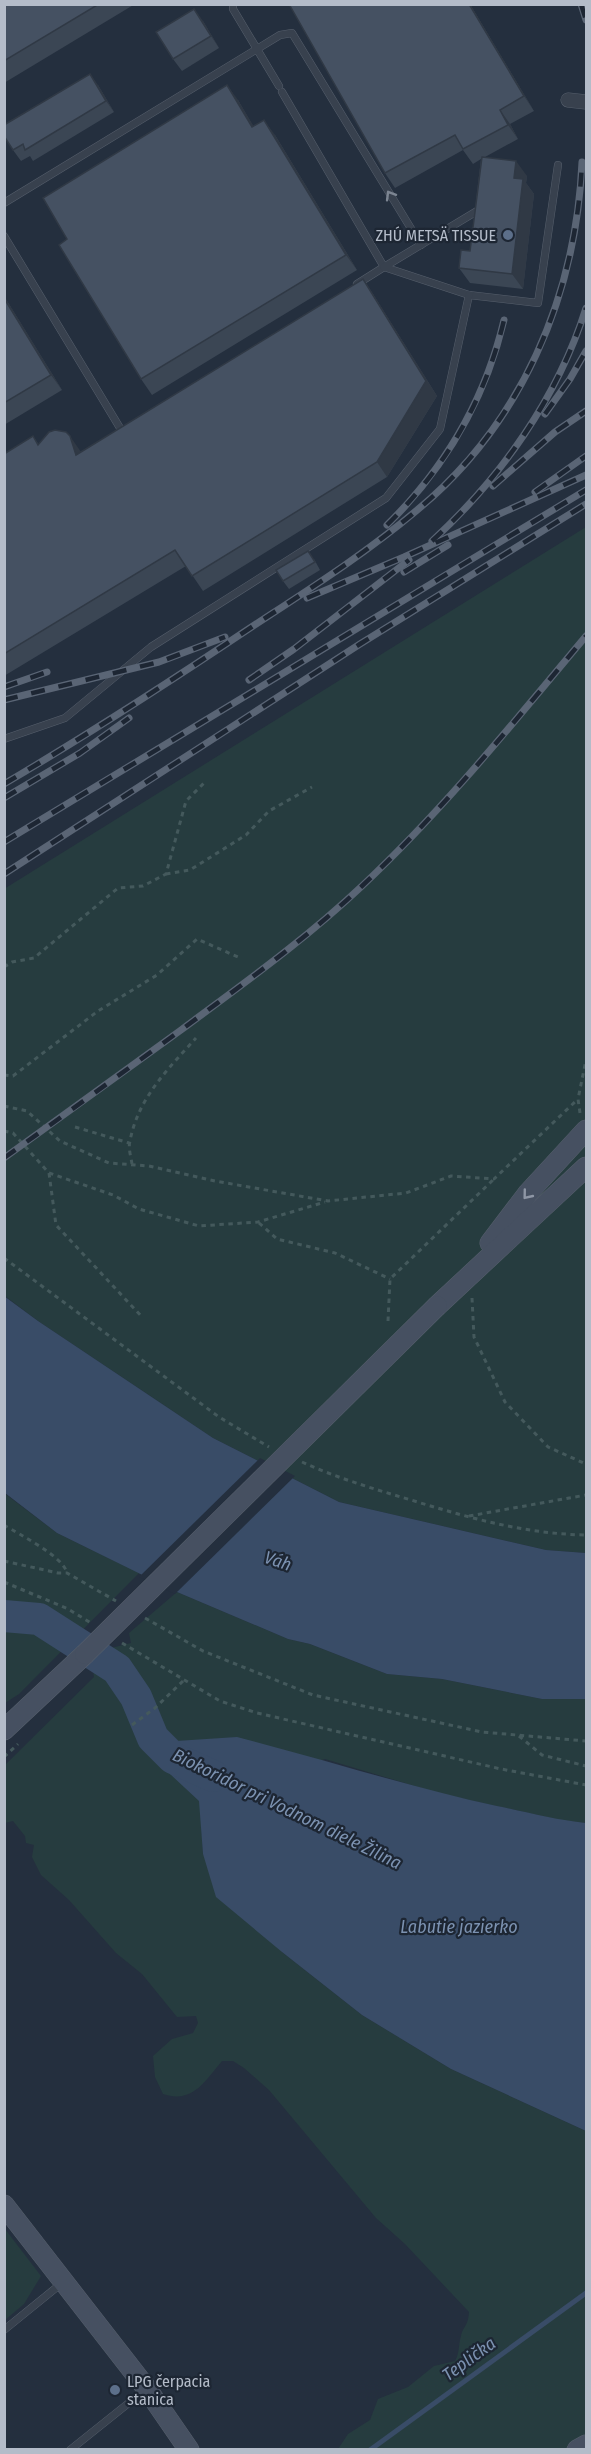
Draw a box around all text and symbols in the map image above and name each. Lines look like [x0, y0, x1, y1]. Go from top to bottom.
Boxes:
one-way arrow [386, 191, 398, 201]
place label: ZHÚ METSÄ TISSUE [375, 226, 496, 245]
marker: ZHÚ METSÄ TISSUE [501, 228, 515, 242]
one-way arrow [523, 1188, 534, 1199]
water label: Váh [261, 1546, 295, 1576]
water label: Biokoridor pri Vodnom diele Žilina [169, 1744, 405, 1874]
water label: Labutie jazierko [400, 1916, 518, 1938]
water label: Teplička [438, 2332, 500, 2386]
place label: LPG čerpacia stanica [127, 2372, 211, 2409]
marker: LPG čerpacia stanica [108, 2383, 122, 2397]

